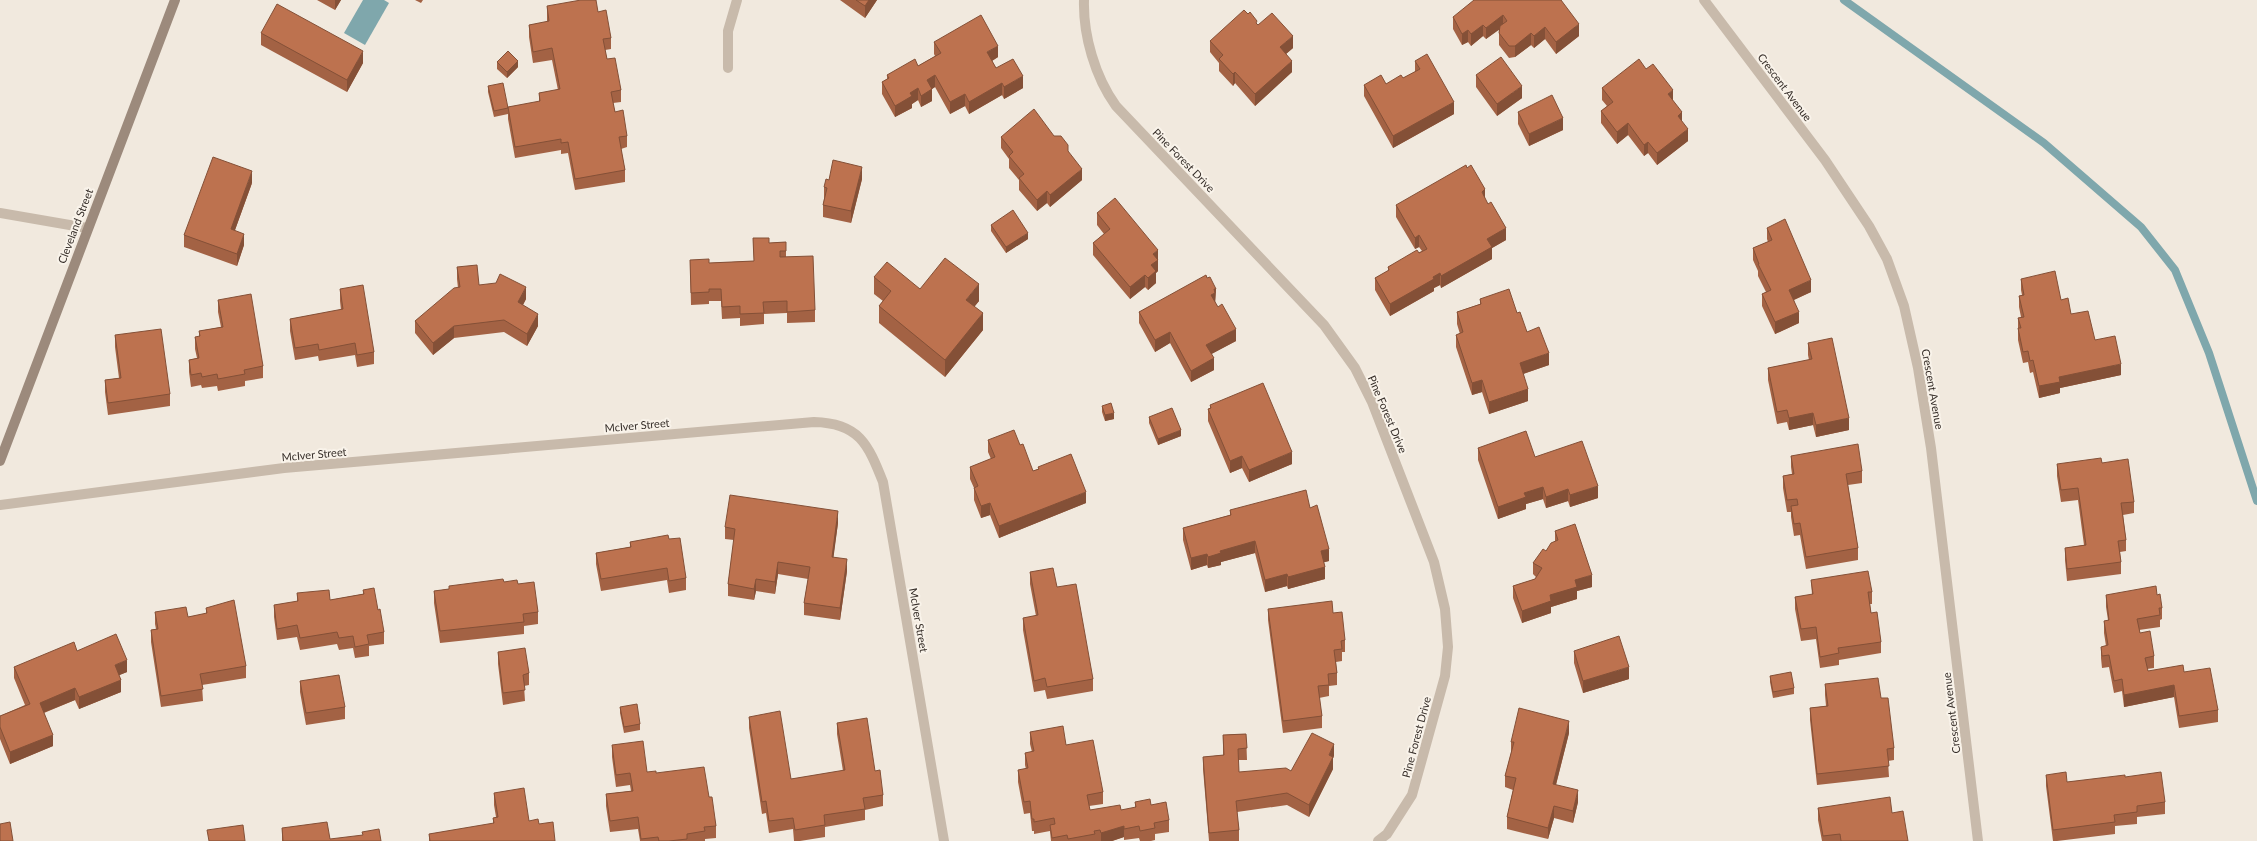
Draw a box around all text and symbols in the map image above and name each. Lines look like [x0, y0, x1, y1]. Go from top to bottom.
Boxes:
street label: Crescent Avenue [1755, 51, 1815, 124]
street label: Pine Forest Drive [1150, 126, 1218, 195]
street label: Cleveland Street [55, 187, 95, 265]
street label: Crescent Avenue [1920, 348, 1947, 430]
street label: Pine Forest Drive [1366, 373, 1410, 455]
street label: McIver Street [604, 416, 670, 434]
street label: McIver Street [281, 445, 347, 463]
street label: McIver Street [907, 587, 931, 653]
street label: Crescent Avenue [1940, 672, 1962, 754]
street label: Pine Forest Drive [1399, 695, 1433, 779]

